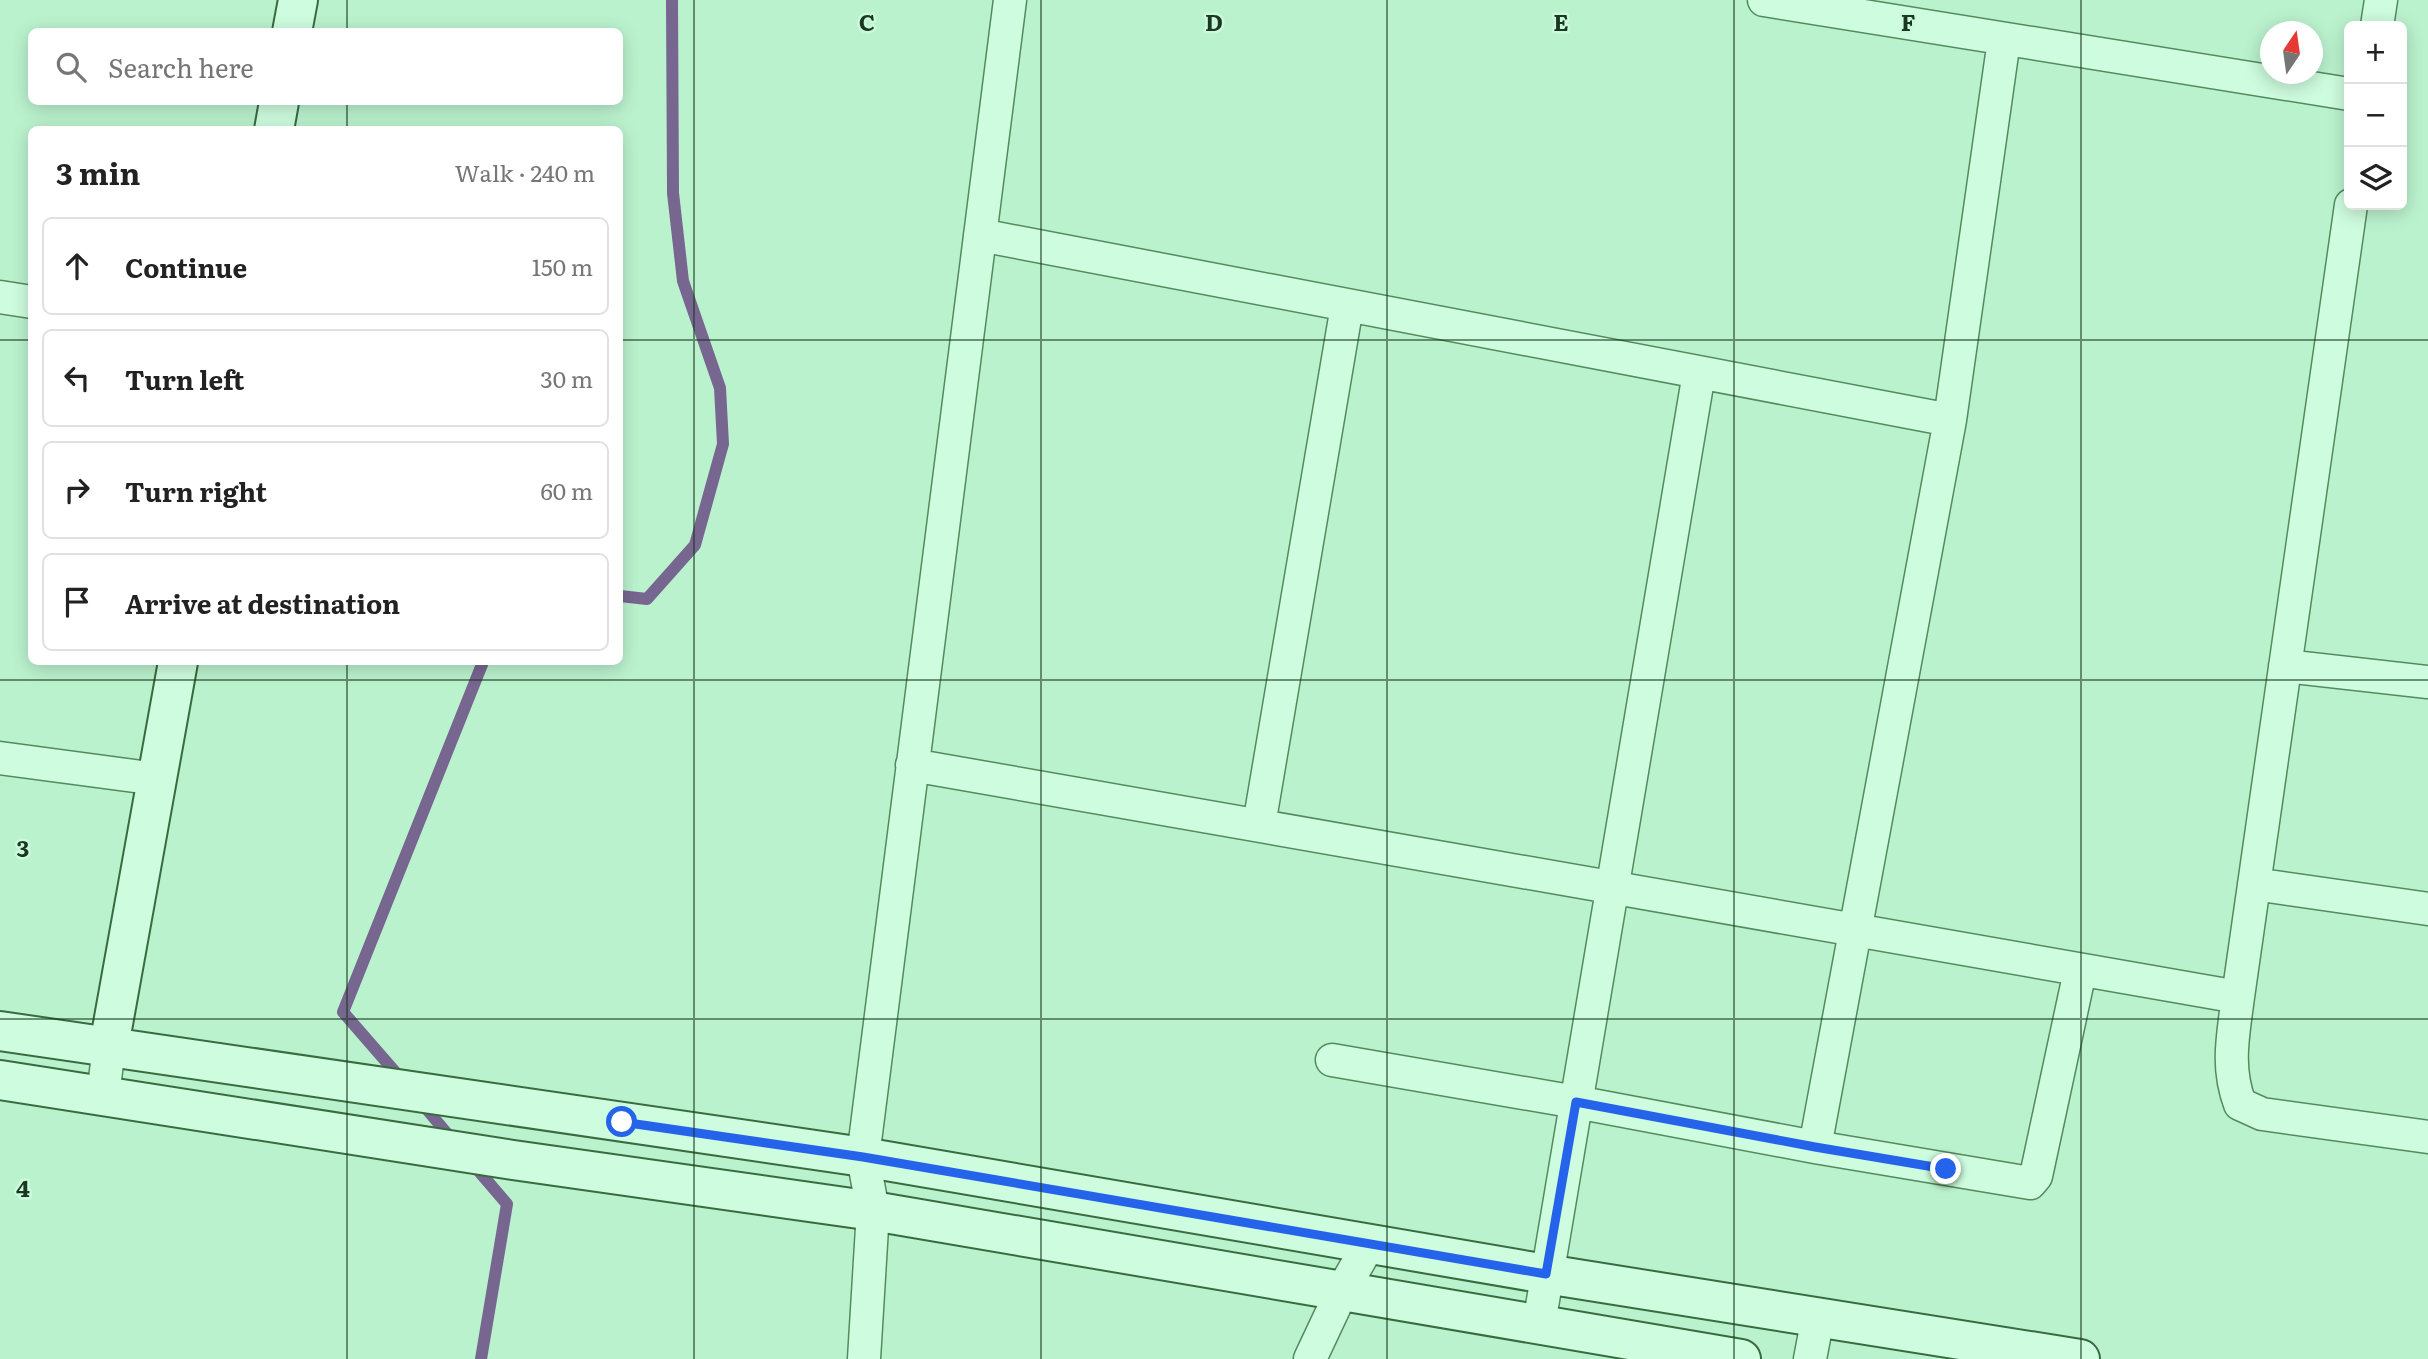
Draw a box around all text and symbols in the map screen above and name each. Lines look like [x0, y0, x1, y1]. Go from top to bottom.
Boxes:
text: C [859, 4, 875, 38]
text: D [1205, 4, 1223, 38]
text: E [1553, 4, 1569, 38]
text: F [1901, 4, 1916, 38]
north arrow [2260, 21, 2323, 84]
map controls [2344, 21, 2407, 210]
button: + [2344, 21, 2407, 84]
search box [28, 28, 623, 105]
text: Search here [108, 47, 254, 86]
icon: search [52, 48, 90, 86]
button: − [2344, 84, 2407, 147]
button: layers [2344, 147, 2407, 210]
text: 3 min [56, 150, 140, 194]
text: Walk · 240 m [455, 155, 595, 189]
icon: ahead [58, 247, 96, 285]
text: Continue [125, 247, 247, 286]
text: 150 m [532, 249, 593, 283]
icon: left [58, 359, 96, 397]
text: Turn left [125, 359, 244, 398]
text: 30 m [540, 361, 593, 395]
icon: right [58, 471, 96, 509]
text: Turn right [125, 471, 267, 510]
text: 60 m [540, 473, 593, 507]
icon: arrive [58, 583, 96, 621]
text: Arrive at destination [125, 583, 400, 622]
text: 3 [17, 830, 29, 864]
route start [606, 1106, 637, 1137]
route end [1930, 1153, 1961, 1184]
text: 4 [16, 1170, 30, 1204]

